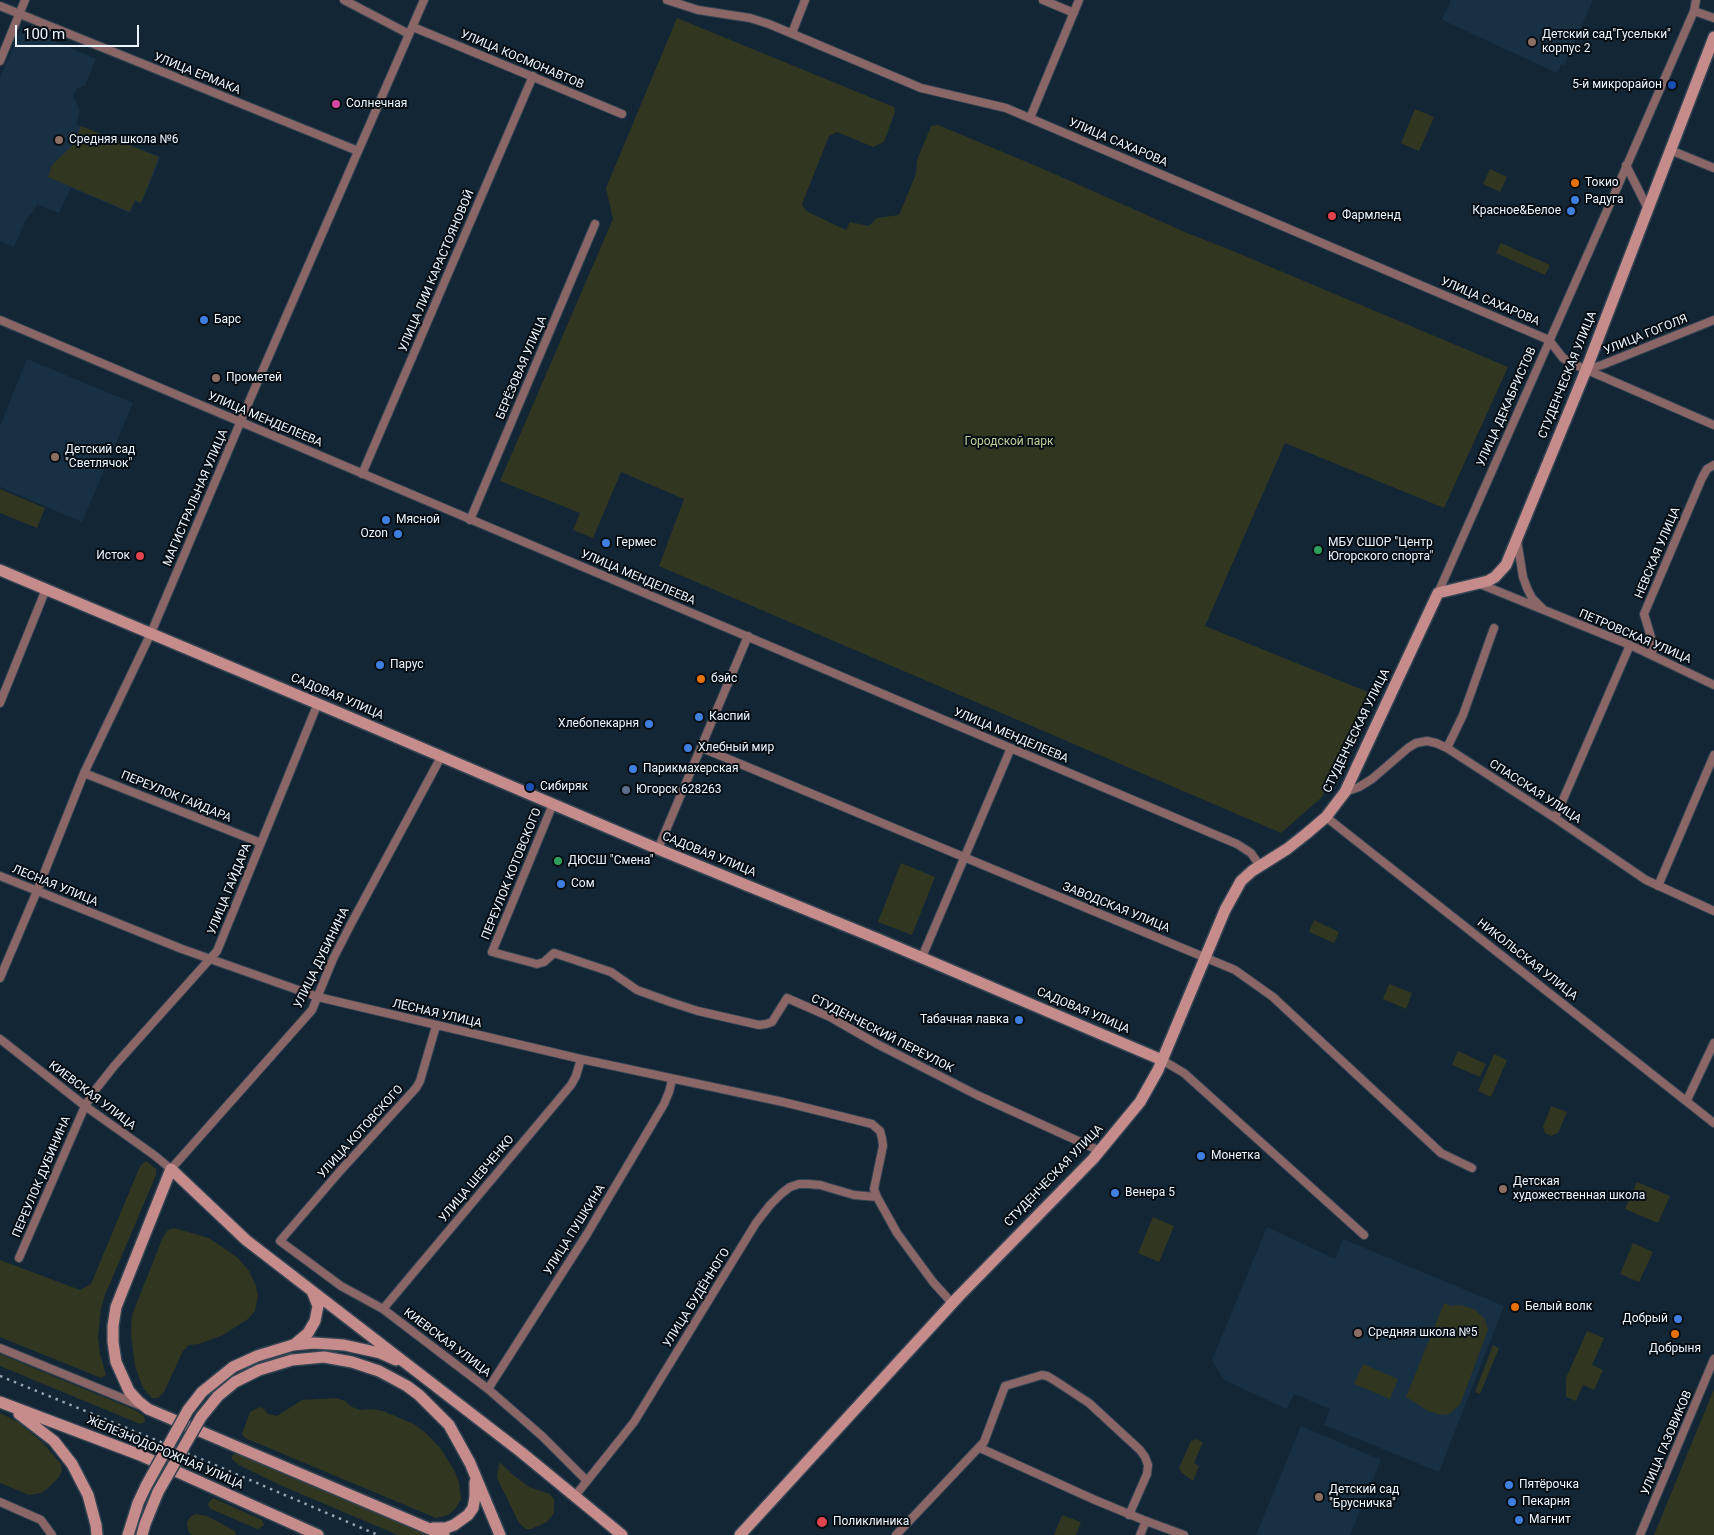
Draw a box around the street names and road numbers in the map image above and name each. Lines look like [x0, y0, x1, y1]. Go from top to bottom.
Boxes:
street label: УЛИЦА КОСМОНАВТОВ [458, 27, 586, 93]
street label: УЛИЦА ЕРМАКА [152, 50, 242, 98]
street label: УЛИЦА САХАРОВА [1066, 116, 1170, 170]
street label: УЛИЦА ЛИИ КАРАСТОЯНОВОЙ [396, 188, 478, 354]
street label: УЛИЦА САХАРОВА [1438, 275, 1542, 329]
street label: СТУДЕНЧЕСКАЯ УЛИЦА [1536, 309, 1600, 441]
street label: УЛИЦА ГОГОЛЯ [1602, 312, 1690, 358]
street label: БЕРЁЗОВАЯ УЛИЦА [494, 314, 550, 422]
street label: УЛИЦА ДЕКАБРИСТОВ [1474, 345, 1540, 469]
street label: УЛИЦА МЕНДЕЛЕЕВА [205, 389, 325, 451]
street label: МАГИСТРАЛЬНАЯ УЛИЦА [161, 427, 231, 569]
street label: НЕВСКАЯ УЛИЦА [1632, 505, 1684, 601]
street label: УЛИЦА МЕНДЕЛЕЕВА [578, 547, 698, 609]
street label: ПЕТРОВСКАЯ УЛИЦА [1577, 607, 1693, 667]
street label: СТУДЕНЧЕСКАЯ УЛИЦА [1321, 667, 1393, 795]
street label: САДОВАЯ УЛИЦА [288, 671, 386, 723]
street label: УЛИЦА МЕНДЕЛЕЕВА [951, 705, 1071, 767]
street label: СПАССКАЯ УЛИЦА [1486, 757, 1584, 827]
street label: ПЕРЕУЛОК ГАЙДАРА [119, 768, 233, 826]
street label: ПЕРЕУЛОК КОТОВСКОГО [479, 806, 545, 942]
street label: САДОВАЯ УЛИЦА [660, 830, 758, 880]
street label: УЛИЦА ГАЙДАРА [205, 841, 255, 937]
street label: ЛЕСНАЯ УЛИЦА [10, 862, 100, 910]
street label: ЗАВОДСКАЯ УЛИЦА [1060, 880, 1172, 936]
street label: УЛИЦА ДУБИНИНА [291, 905, 353, 1011]
street label: НИКОЛЬСКАЯ УЛИЦА [1474, 916, 1580, 1004]
street label: САДОВАЯ УЛИЦА [1034, 985, 1132, 1037]
street label: СТУДЕНЧЕСКИЙ ПЕРЕУЛОК [808, 992, 956, 1076]
street label: ЛЕСНАЯ УЛИЦА [391, 997, 483, 1031]
street label: КИЕВСКАЯ УЛИЦА [46, 1058, 138, 1134]
street label: УЛИЦА КОТОВСКОГО [315, 1082, 407, 1182]
street label: ПЕРЕУЛОК ДУБИНИНА [10, 1114, 74, 1240]
street label: СТУДЕНЧЕСКАЯ УЛИЦА [1002, 1122, 1106, 1230]
street label: УЛИЦА ШЕВЧЕНКО [436, 1133, 518, 1225]
street label: УЛИЦА ПУШКИНА [541, 1182, 609, 1278]
street label: УЛИЦА БУДЁННОГО [661, 1246, 733, 1350]
street label: КИЕВСКАЯ УЛИЦА [401, 1305, 493, 1381]
street label: УЛИЦА ГАЗОВИКОВ [1638, 1389, 1696, 1497]
street label: ЖЕЛЕЗНОДОРОЖНАЯ УЛИЦА [85, 1413, 245, 1493]

